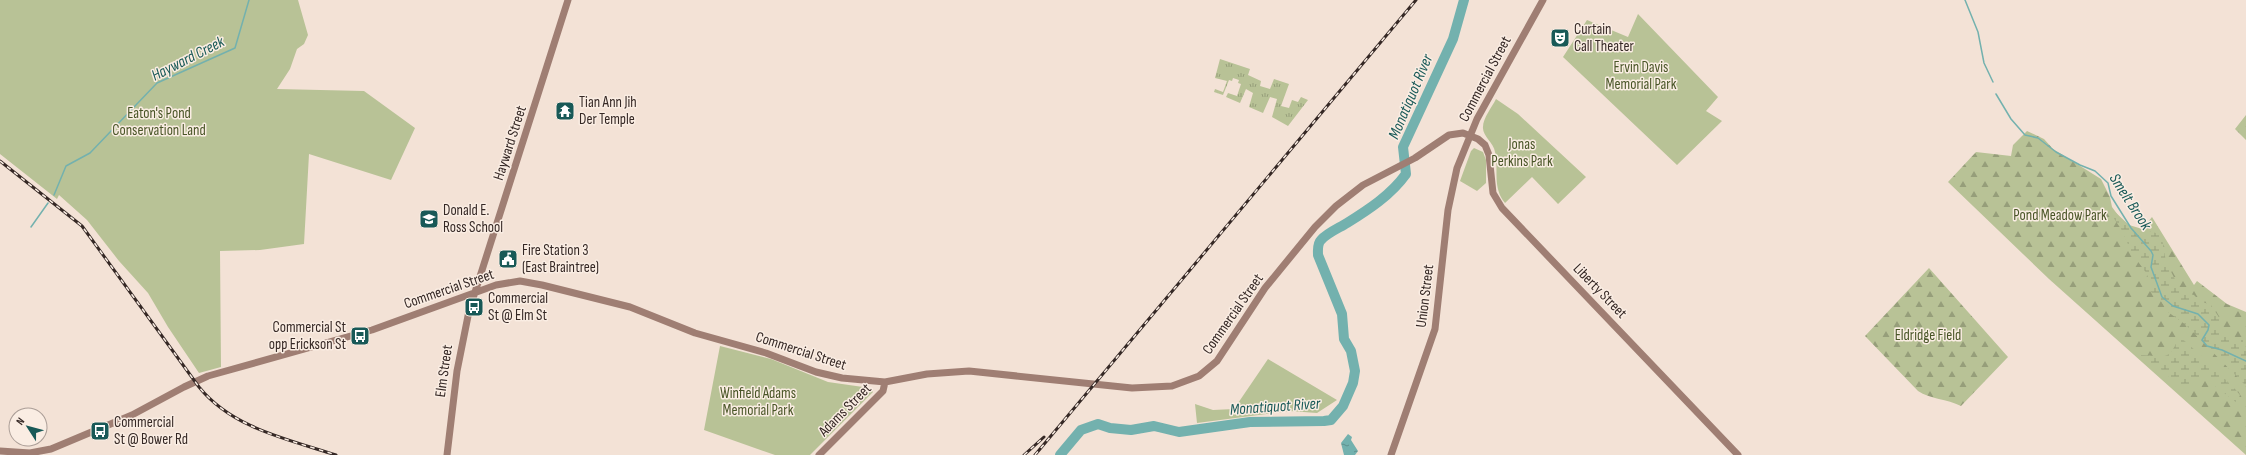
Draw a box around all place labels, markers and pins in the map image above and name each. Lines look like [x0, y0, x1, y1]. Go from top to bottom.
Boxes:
place label: Curtain Call Theater [1574, 20, 1634, 56]
theatre icon: Curtain Call Theater [1549, 27, 1571, 49]
place label: Tian Ann Jih Der Temple [579, 93, 637, 129]
temple icon: Tian Ann Jih Der Temple [554, 100, 576, 122]
place label: Donald E. Ross School [443, 201, 503, 237]
school or university icon: Donald E. Ross School [418, 208, 440, 230]
place label: Fire Station 3 (East Braintree) [522, 241, 599, 277]
public building icon: Fire Station 3 (East Braintree) [497, 248, 519, 270]
place label: Commercial St @ Elm St [488, 289, 548, 325]
bus stop icon: Commercial St @ Elm St [463, 296, 485, 318]
place label: Commercial St opp Erickson St [269, 318, 346, 354]
bus stop icon: Commercial St opp Erickson St [349, 325, 371, 347]
place label: Commercial St @ Bower Rd [114, 413, 188, 449]
bus stop icon: Commercial St @ Bower Rd [89, 420, 111, 442]

